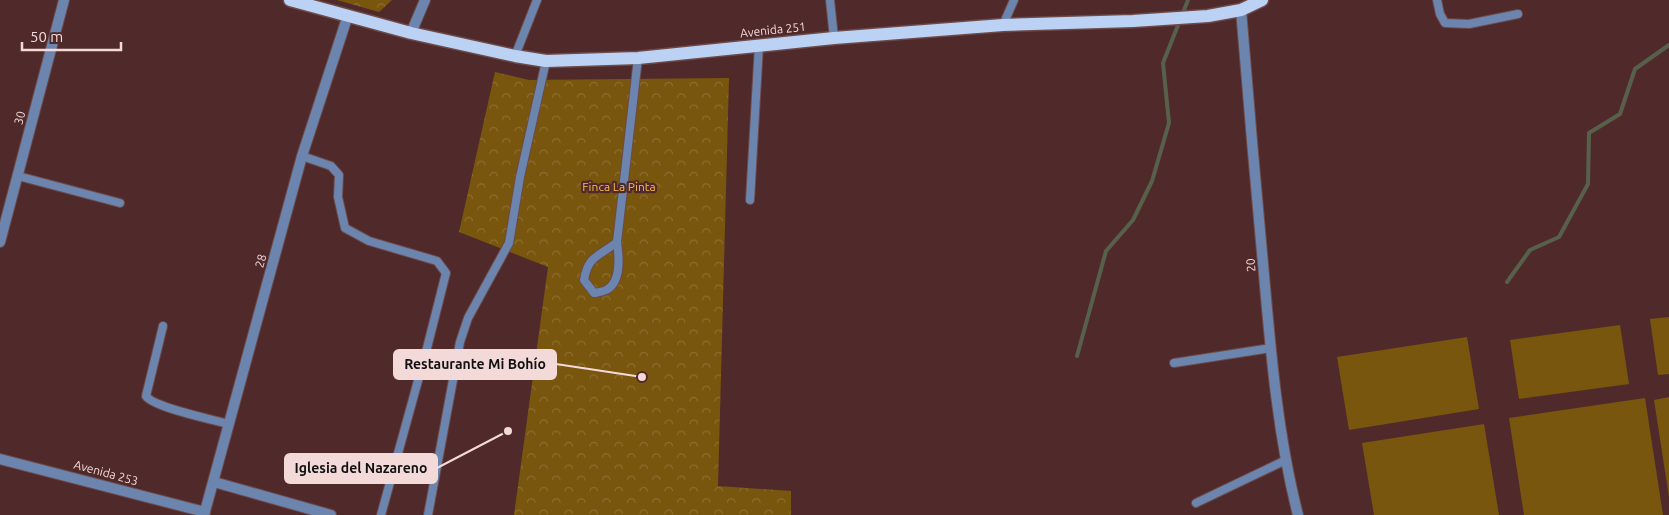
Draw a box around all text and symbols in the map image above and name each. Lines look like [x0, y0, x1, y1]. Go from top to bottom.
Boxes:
scale bar [22, 20, 121, 52]
street label: Avenida 251 [739, 20, 807, 39]
text: 50 m [30, 28, 63, 45]
street label: 30 [11, 109, 28, 126]
park label: Finca La Pinta [582, 180, 656, 193]
street label: 28 [252, 252, 269, 269]
street label: 20 [1243, 258, 1258, 272]
callout: Restaurante Mi Bohío [394, 350, 556, 379]
text: Restaurante Mi Bohío [404, 356, 546, 372]
callout: Iglesia del Nazareno [285, 454, 437, 483]
street label: Avenida 253 [73, 458, 140, 487]
text: Iglesia del Nazareno [295, 460, 427, 476]

